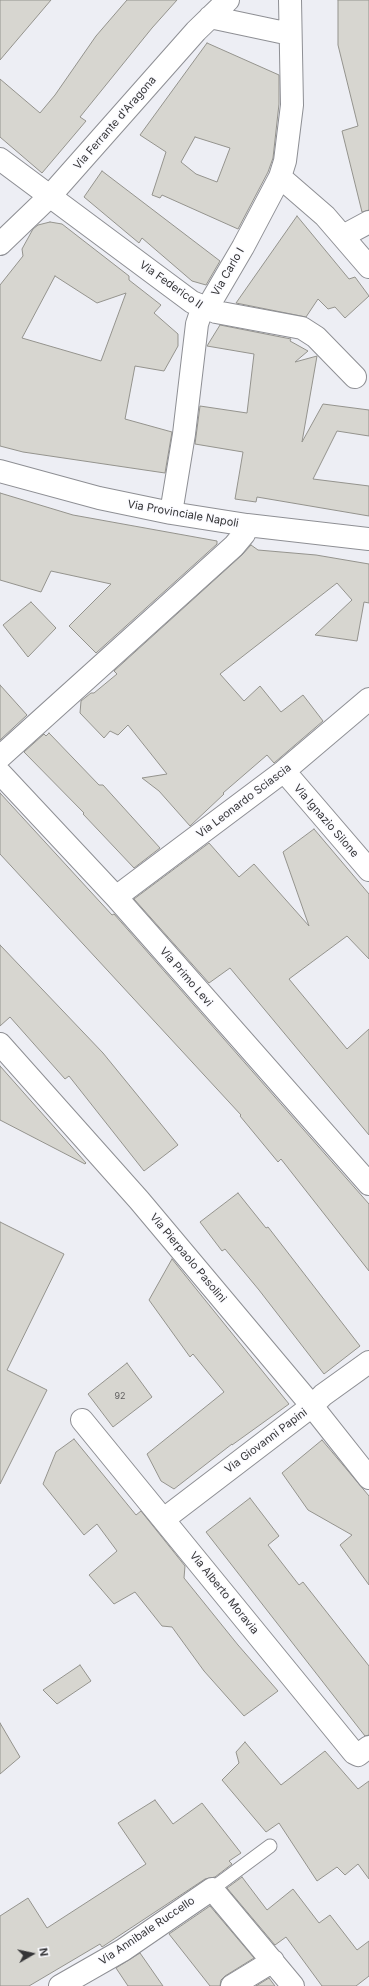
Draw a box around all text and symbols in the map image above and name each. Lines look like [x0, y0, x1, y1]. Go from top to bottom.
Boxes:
street label: Via Ferrante d'Aragona [71, 74, 159, 172]
street label: Via Carlo I [209, 246, 247, 298]
street label: Via Federico II [137, 258, 205, 312]
street label: Via Provinciale Napoli [126, 498, 240, 530]
street label: Via Leonardo Sciascia [194, 761, 294, 841]
street label: Via Ignazio Silone [291, 782, 361, 860]
street label: Via Primo Levi [157, 945, 215, 1009]
street label: Via Pierpaolo Pasolini [147, 1211, 229, 1305]
house number: 92 [114, 1391, 126, 1401]
street label: Via Giovanni Papini [222, 1406, 310, 1476]
street label: Via Alberto Moravia [187, 1549, 261, 1637]
street label: Via Annibale Ruccello [97, 1894, 197, 1968]
north arrow [12, 1934, 52, 1974]
text: N [36, 1947, 51, 1957]

